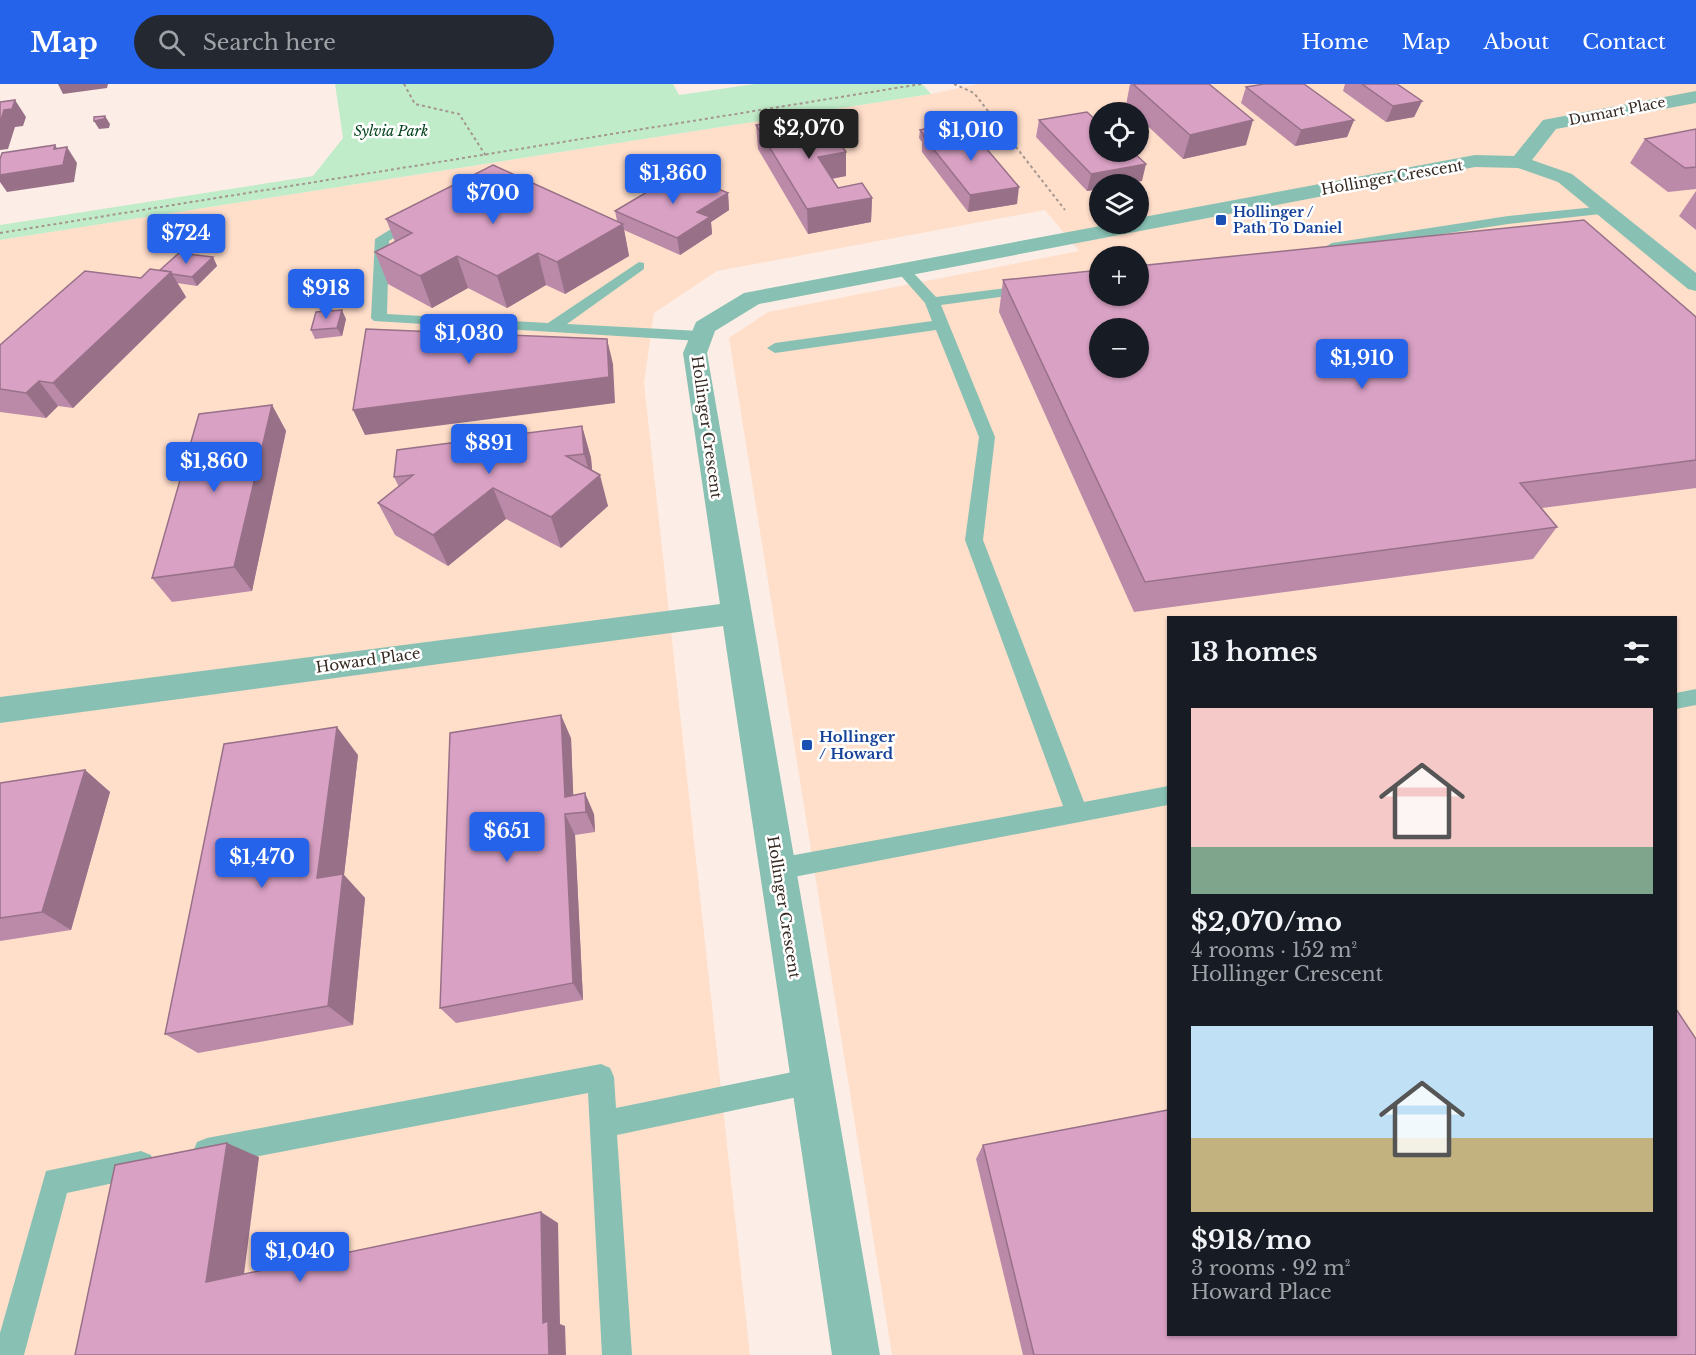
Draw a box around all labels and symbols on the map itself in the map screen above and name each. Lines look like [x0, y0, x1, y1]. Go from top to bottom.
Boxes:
street label: Dumart Place [1567, 93, 1667, 129]
pin: $2,070 [760, 109, 858, 160]
pin: $1,010 [922, 111, 1020, 162]
park label: Sylvia Park [354, 122, 428, 140]
pin: $1,360 [624, 154, 722, 205]
street label: Hollinger Crescent [1319, 155, 1465, 199]
pin: $700 [457, 174, 529, 225]
place label: Hollinger / Path To Daniel [1233, 203, 1342, 237]
marker: Hollinger / Path To Daniel [1214, 213, 1228, 227]
pin: $724 [150, 214, 222, 265]
pin: $918 [290, 269, 362, 320]
pin: $1,030 [420, 314, 518, 365]
pin: $1,910 [1313, 339, 1411, 390]
street label: Hollinger Crescent [688, 354, 726, 500]
pin: $891 [453, 424, 525, 475]
pin: $1,860 [165, 442, 263, 493]
street label: Howard Place [314, 643, 422, 677]
place label: Hollinger / Howard [819, 727, 896, 763]
marker: Hollinger / Howard [800, 738, 814, 752]
pin: $651 [471, 812, 543, 863]
street label: Hollinger Crescent [763, 834, 805, 980]
pin: $1,470 [213, 838, 311, 889]
pin: $1,040 [251, 1232, 349, 1283]

